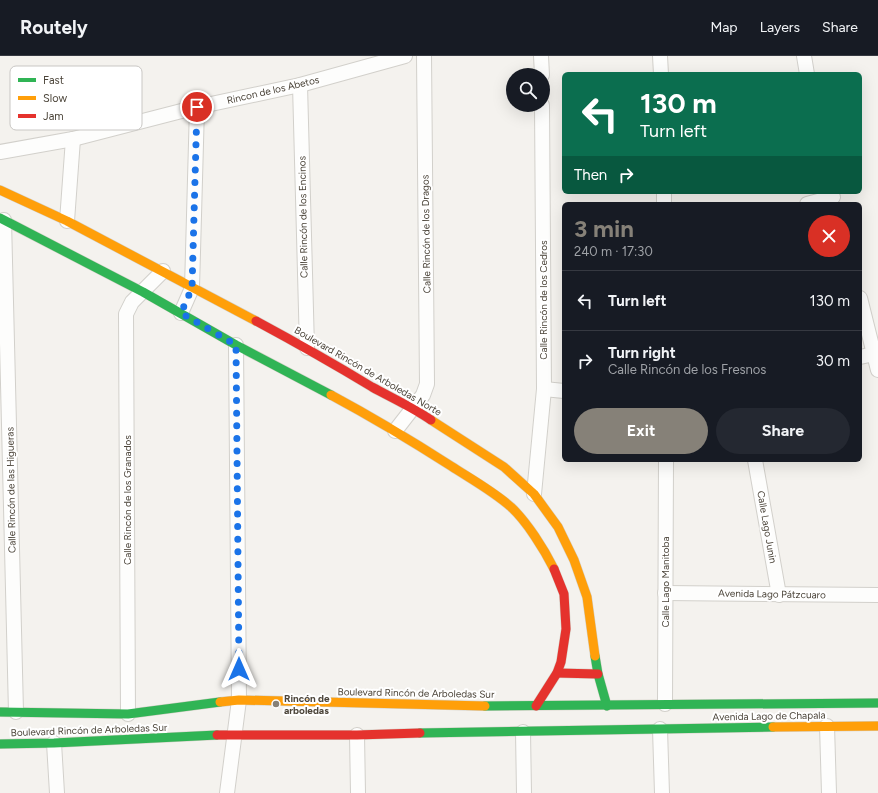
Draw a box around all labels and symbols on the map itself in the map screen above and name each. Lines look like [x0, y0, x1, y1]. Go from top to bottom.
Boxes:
legend [10, 66, 142, 130]
street label: Rincon de los Abetos [225, 73, 321, 107]
text: Fast [43, 74, 64, 87]
pin [180, 90, 214, 124]
text: Slow [43, 92, 67, 105]
text: Jam [43, 110, 64, 123]
street label: Calle Rincón de los Encinos [295, 155, 311, 278]
street label: Calle Rincón de los Dragos [418, 174, 434, 293]
street label: Calle Rincón de los Cedros [537, 240, 550, 360]
street label: Boulevard Rincón de Arboledas Norte [292, 323, 444, 419]
street label: Calle Rincón de las Higueras [3, 426, 19, 553]
street label: Calle Rincón de los Granados [121, 435, 134, 565]
street label: Calle Lago Junin [754, 490, 780, 565]
street label: Calle Lago Manitoba [659, 536, 672, 628]
street label: Avenida Lago Pátzcuaro [718, 587, 826, 601]
position arrow [218, 648, 260, 690]
street label: Boulevard Rincón de Arboledas Sur [338, 685, 495, 701]
place label: Rincón de arboledas [284, 692, 330, 717]
marker: Rincón de arboledas [271, 699, 281, 709]
street label: Avenida Lago de Chapala [712, 709, 826, 723]
street label: Boulevard Rincón de Arboledas Sur [10, 721, 168, 739]

